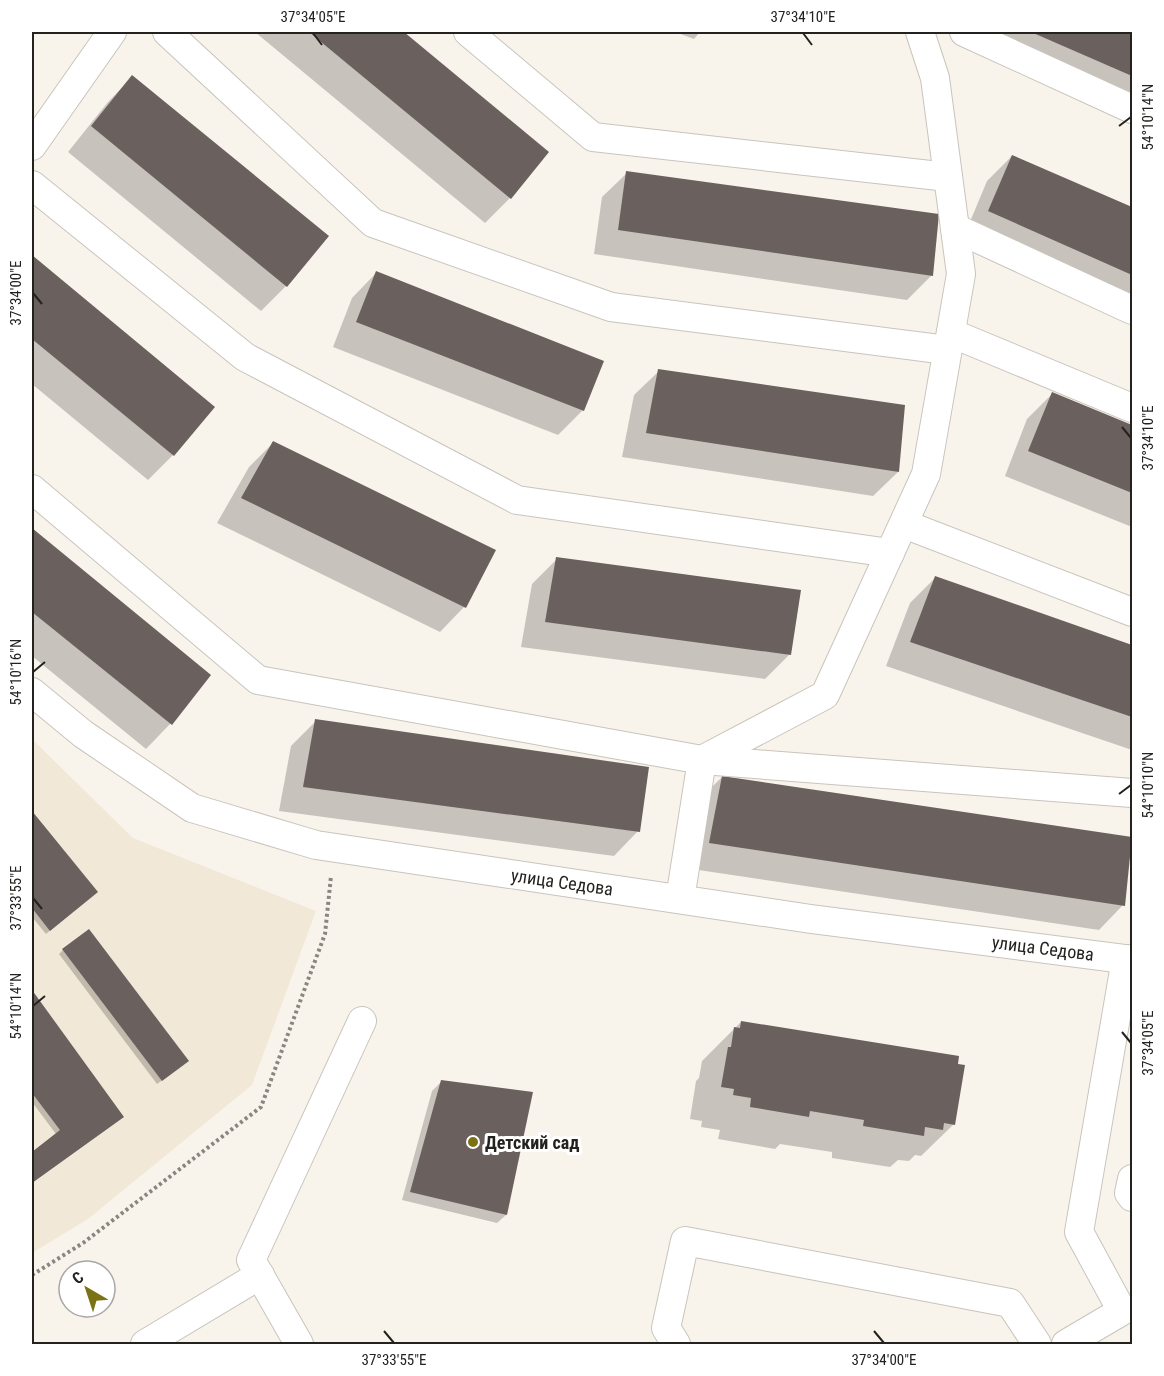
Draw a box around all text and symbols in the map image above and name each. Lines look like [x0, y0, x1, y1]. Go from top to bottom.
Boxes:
text: 37°34'05"E [281, 8, 345, 26]
text: 37°34'10"E [771, 8, 835, 26]
text: 54°10'14"N [1139, 84, 1157, 150]
text: 37°34'00"E [7, 261, 25, 325]
text: 37°34'10"E [1139, 406, 1157, 470]
text: 54°10'16"N [7, 639, 25, 705]
text: 54°10'10"N [1139, 752, 1157, 818]
street label: улица Седова [510, 864, 614, 900]
text: 37°33'55"E [7, 866, 25, 930]
street label: улица Седова [991, 931, 1095, 965]
text: 54°10'14"N [7, 973, 25, 1039]
text: 37°34'05"E [1139, 1011, 1157, 1075]
place label: Детский сад [485, 1132, 579, 1153]
marker: Детский сад [466, 1135, 480, 1149]
north arrow [57, 1259, 117, 1319]
text: С [68, 1267, 87, 1288]
text: 37°33'55"E [362, 1351, 426, 1369]
text: 37°34'00"E [852, 1351, 916, 1369]

